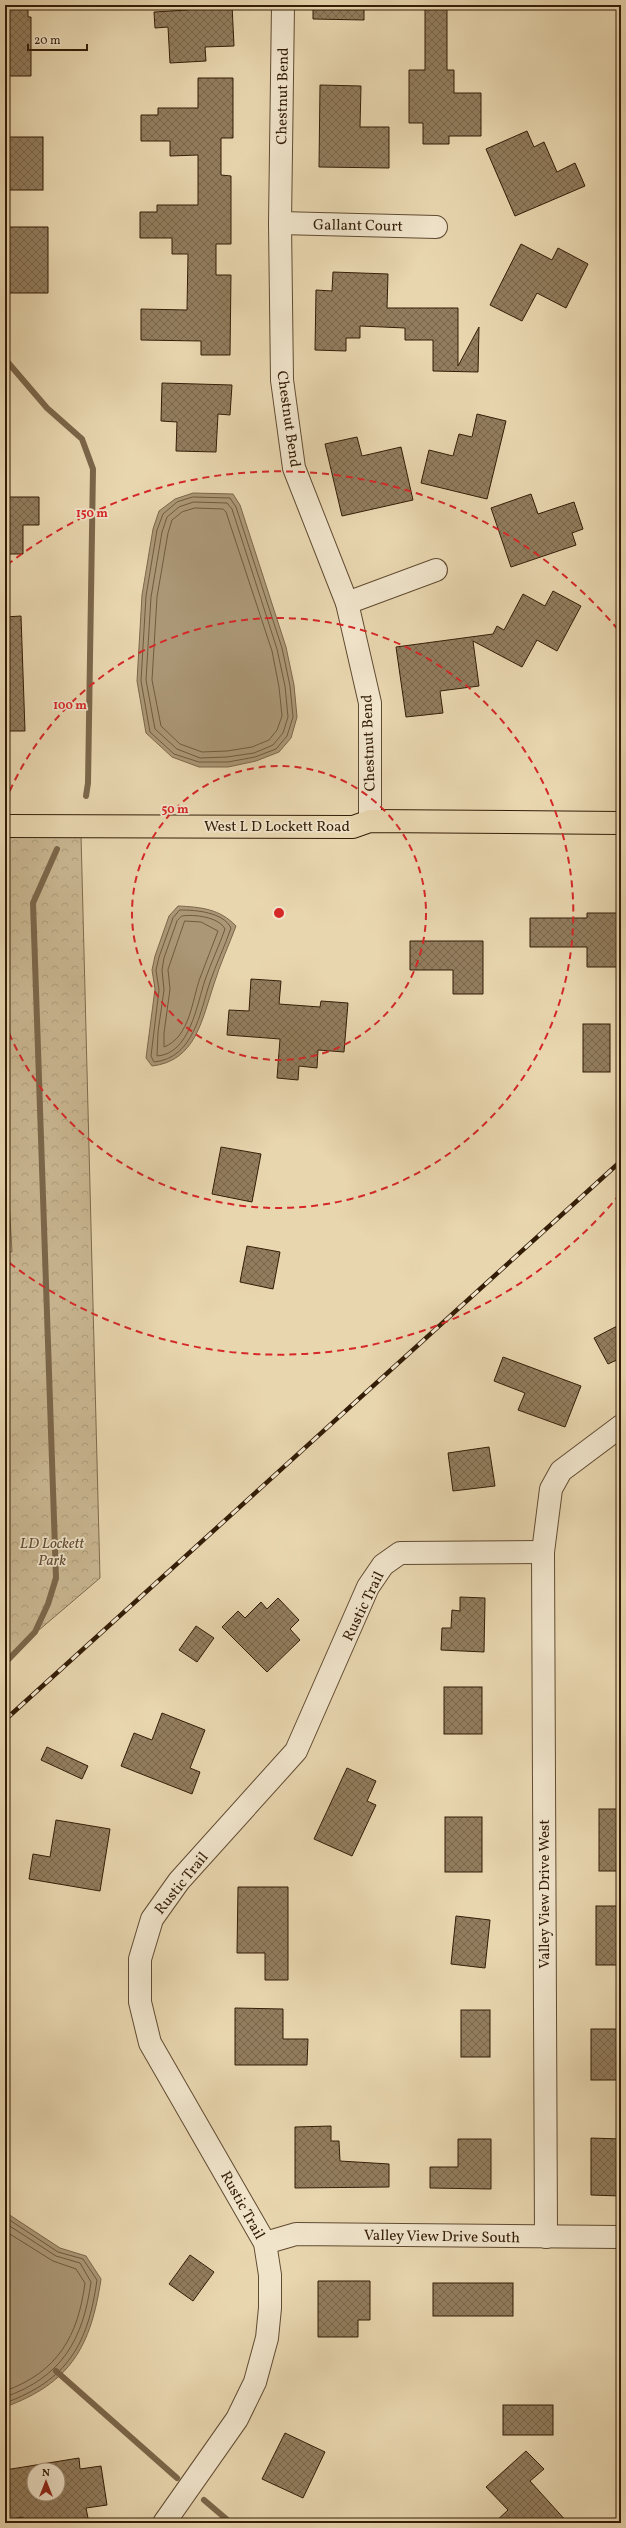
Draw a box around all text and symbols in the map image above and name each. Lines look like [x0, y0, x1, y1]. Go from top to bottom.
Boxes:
scale bar [28, 26, 87, 52]
text: 20 m [34, 33, 61, 49]
street label: Chestnut Bend [272, 47, 295, 145]
street label: Gallant Court [313, 215, 403, 238]
street label: Chestnut Bend [270, 370, 305, 469]
text: 150 m [76, 506, 108, 522]
street label: Chestnut Bend [357, 694, 382, 792]
text: 100 m [53, 698, 87, 714]
text: 50 m [161, 802, 189, 818]
street label: West L D Lockett Road [204, 817, 350, 838]
centre of rings [272, 906, 286, 920]
park label: LD Lockett Park [20, 1534, 85, 1572]
street label: Rustic Trail [338, 1568, 390, 1645]
street label: Valley View Drive West [535, 1819, 556, 1969]
street label: Rustic Trail [150, 1848, 214, 1920]
street label: Rustic Trail [214, 2168, 269, 2244]
street label: Valley View Drive South [364, 2226, 520, 2249]
north arrow [26, 2462, 66, 2502]
text: N [42, 2466, 50, 2481]

